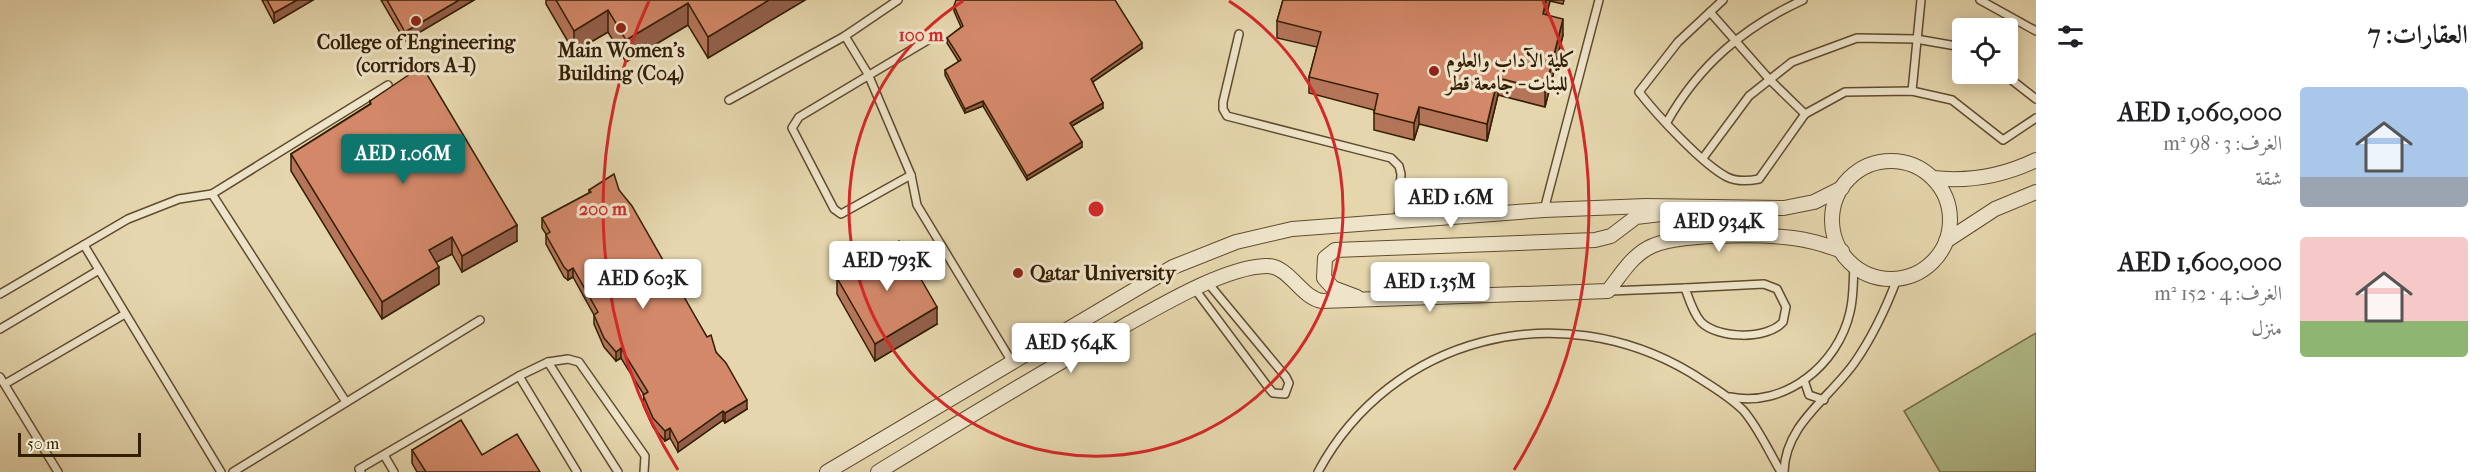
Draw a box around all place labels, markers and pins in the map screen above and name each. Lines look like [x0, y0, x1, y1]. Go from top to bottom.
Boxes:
marker: College of Engineering (corridors A-I) [409, 14, 423, 28]
marker: Main Women's Building (C04) [614, 21, 628, 35]
place label: College of Engineering (corridors A-I) [317, 31, 517, 77]
place label: Main Women's Building (C04) [556, 39, 685, 86]
place label: كلية الآداب والعلوم للبنات - جامعة قطر [1444, 47, 1575, 96]
marker: كلية الآداب والعلوم للبنات - جامعة قطر [1427, 64, 1441, 78]
pin: AED 1.06M [334, 134, 472, 185]
pin: AED 1.6M [1389, 178, 1513, 229]
centre of rings [1086, 199, 1106, 219]
pin: AED 934K [1657, 202, 1781, 253]
pin: AED 793K [825, 241, 949, 292]
pin: AED 603K [581, 259, 705, 310]
place label: Qatar University [1030, 262, 1177, 285]
pin: AED 1.35M [1361, 262, 1499, 313]
marker: Qatar University [1011, 266, 1025, 280]
pin: AED 564K [1009, 323, 1133, 374]

